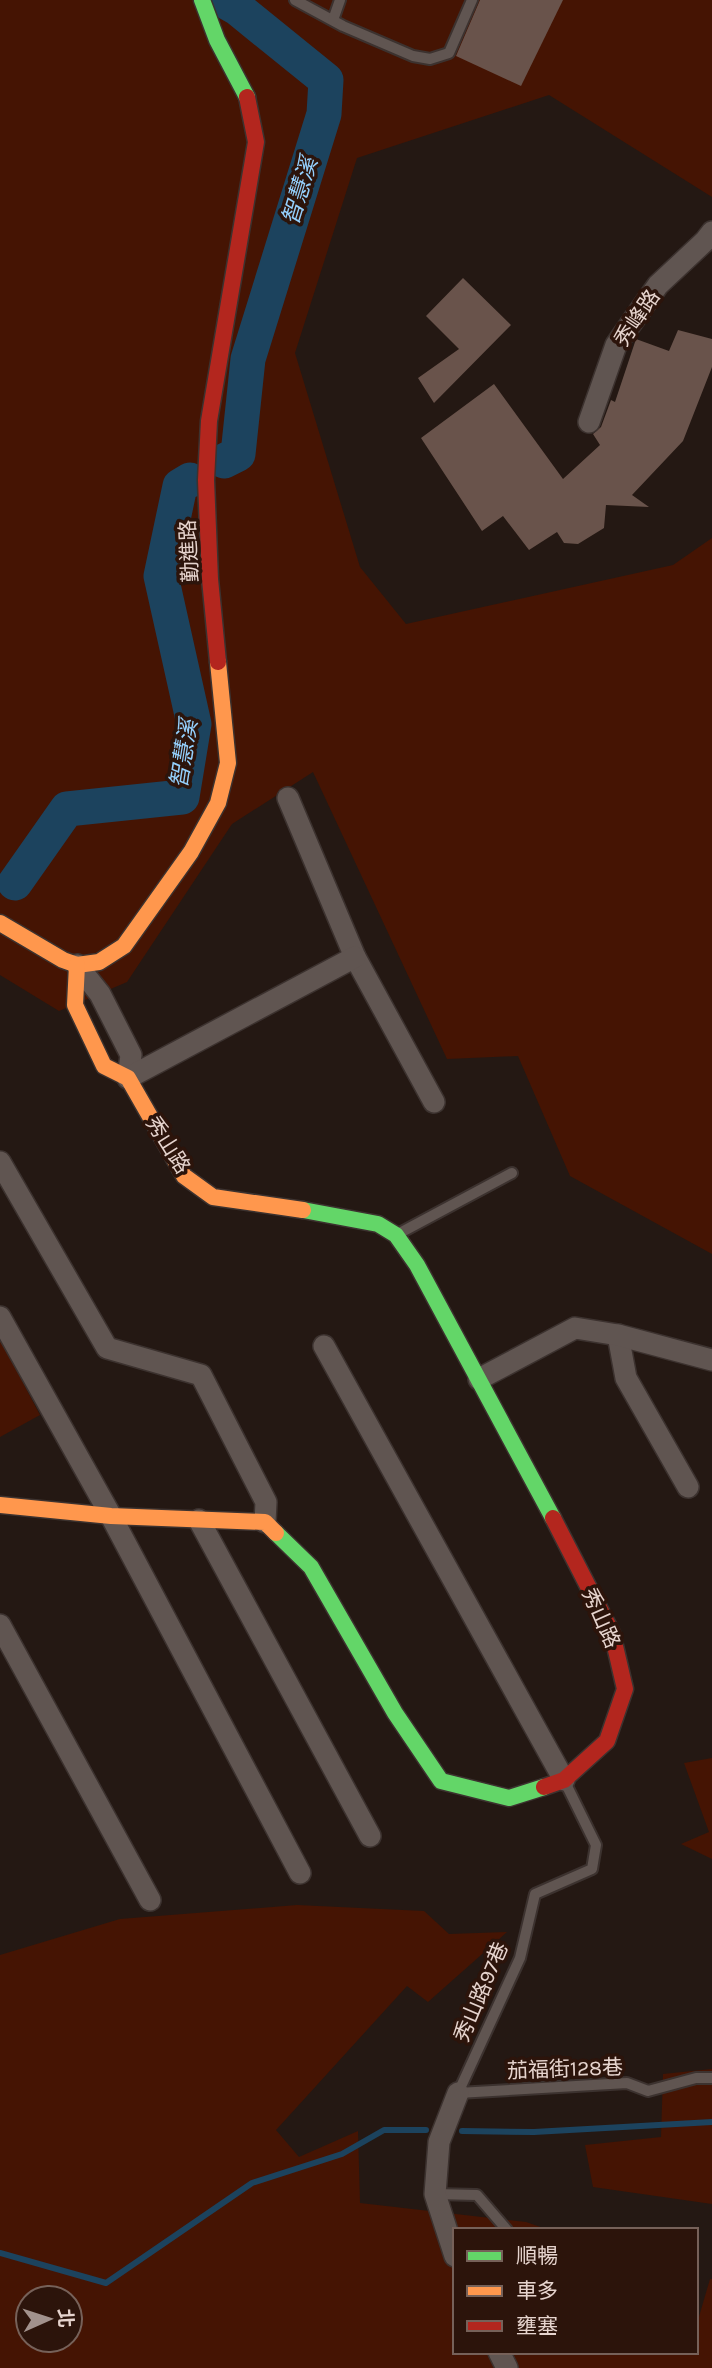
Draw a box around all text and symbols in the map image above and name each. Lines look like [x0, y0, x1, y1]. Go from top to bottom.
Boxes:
water label: 智慧溪 [277, 151, 324, 228]
street label: 秀峰路 [609, 285, 665, 351]
street label: 勤進路 [175, 519, 203, 583]
water label: 智慧溪 [165, 715, 203, 790]
street label: 秀山路 [141, 1112, 195, 1178]
street label: 秀山路 [577, 1584, 625, 1652]
street label: 秀山路97巷 [449, 1939, 513, 2045]
street label: 茄福街128巷 [507, 2055, 623, 2083]
legend [453, 2228, 698, 2354]
text: 順暢 [516, 2244, 558, 2268]
text: 車多 [516, 2279, 558, 2303]
north arrow [14, 2284, 84, 2354]
text: 北 [53, 2308, 76, 2328]
text: 壅塞 [516, 2314, 558, 2338]

